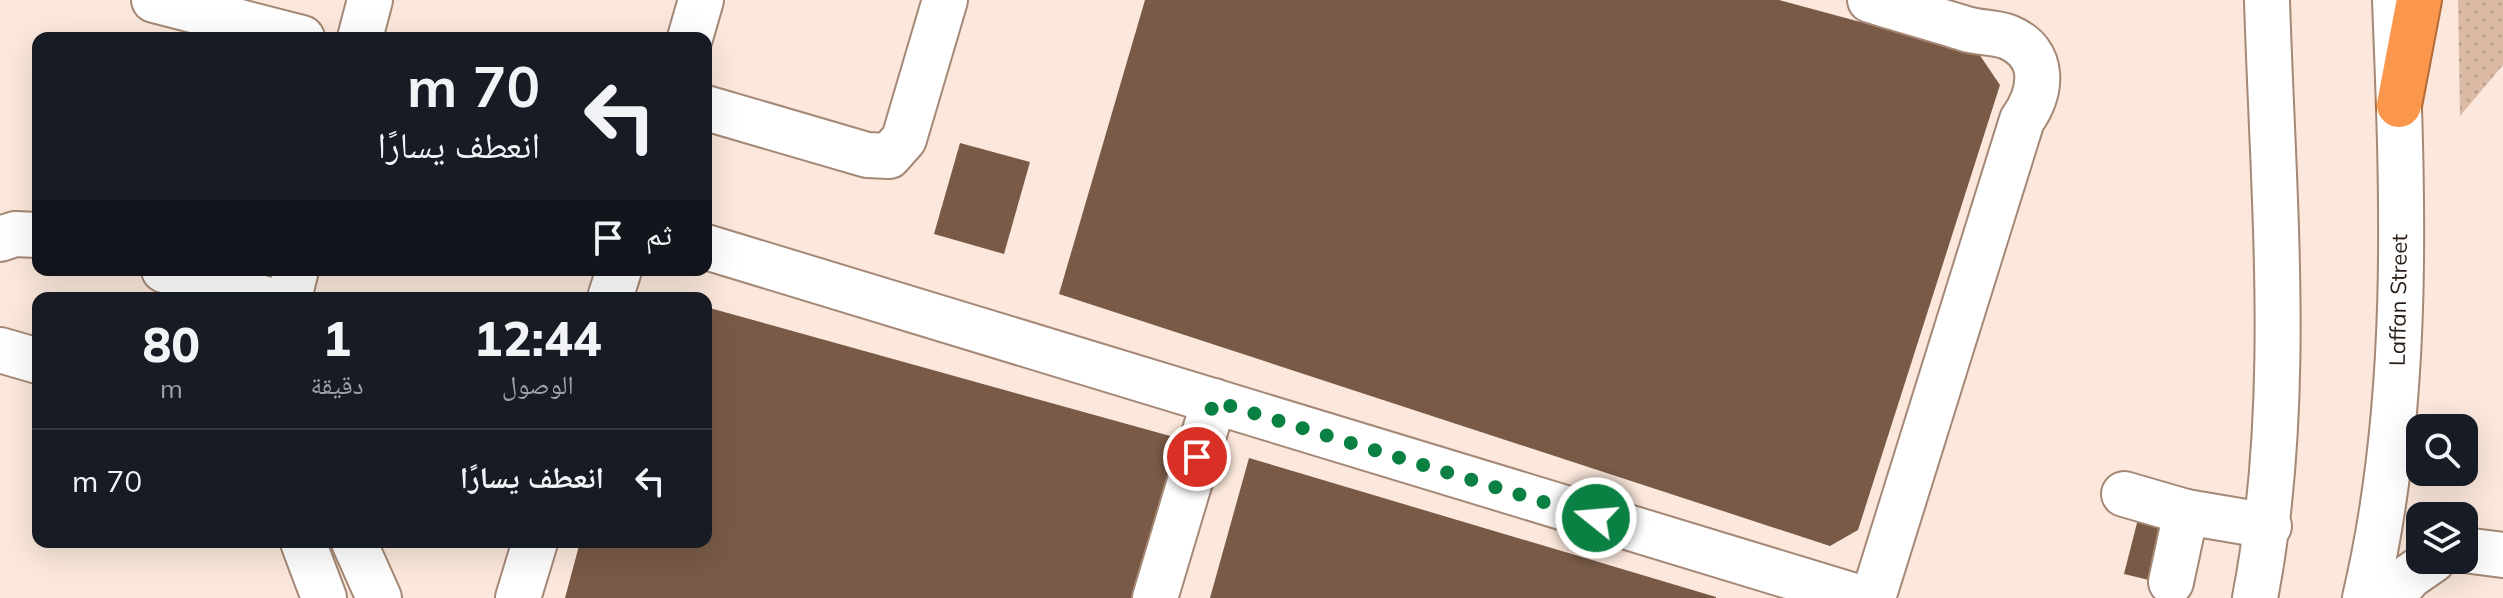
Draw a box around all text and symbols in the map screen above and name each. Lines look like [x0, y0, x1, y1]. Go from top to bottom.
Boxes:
text: 70 m [407, 51, 540, 121]
icon: left [568, 64, 672, 168]
text: انعطف يسارًا [377, 122, 540, 167]
text: ثم [646, 215, 672, 253]
icon: arrive [586, 216, 630, 260]
street label: Laffan Street [2383, 233, 2413, 366]
text: 1 [323, 308, 351, 368]
text: 12:44 [474, 308, 602, 368]
text: 80 [142, 314, 200, 374]
text: دقيقة [311, 368, 363, 401]
text: الوصول [502, 368, 574, 401]
text: m [160, 372, 183, 405]
map controls [2406, 414, 2478, 574]
button: search [2406, 414, 2478, 486]
pin [1163, 423, 1231, 491]
icon: arrive [1175, 435, 1219, 479]
text: انعطف يسارًا [460, 458, 604, 496]
icon: left [628, 459, 672, 503]
text: 70 m [72, 462, 142, 500]
position arrow [1554, 476, 1638, 560]
button: layers [2406, 502, 2478, 574]

